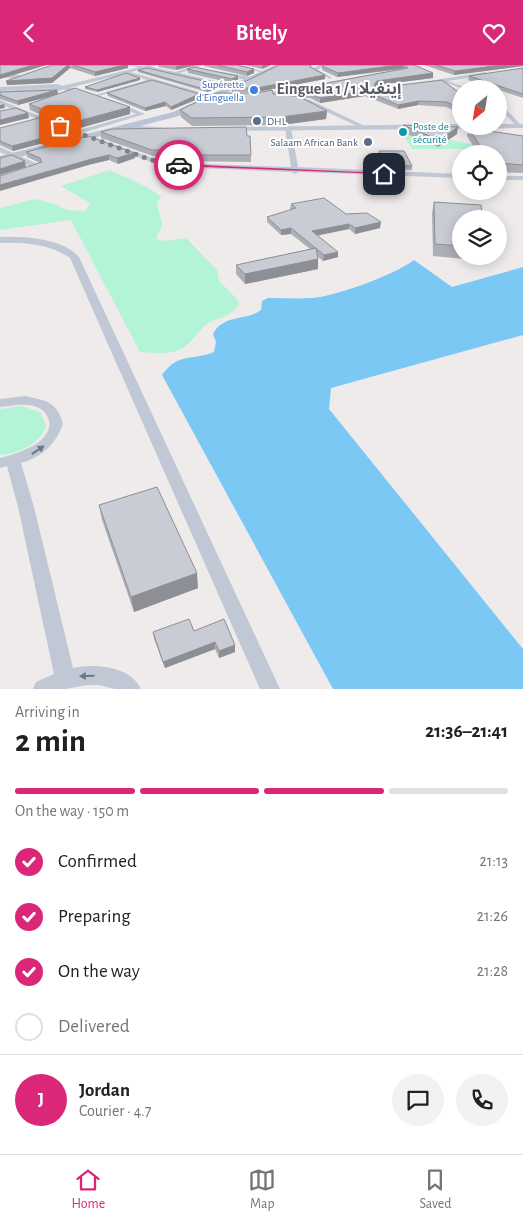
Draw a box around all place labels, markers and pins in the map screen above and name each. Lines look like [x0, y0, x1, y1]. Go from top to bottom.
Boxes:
place label: Supérette d'Einguella [196, 79, 244, 103]
marker: Supérette d'Einguella [248, 84, 260, 96]
pin [39, 105, 81, 147]
marker: DHL [251, 115, 263, 127]
place label: DHL [267, 116, 287, 127]
place label: Poste de sécurité [413, 121, 449, 145]
marker: Poste de sécurité [397, 126, 409, 138]
marker: Salaam African Bank [362, 136, 374, 148]
place label: Salaam African Bank [270, 137, 358, 148]
pin [363, 153, 405, 195]

